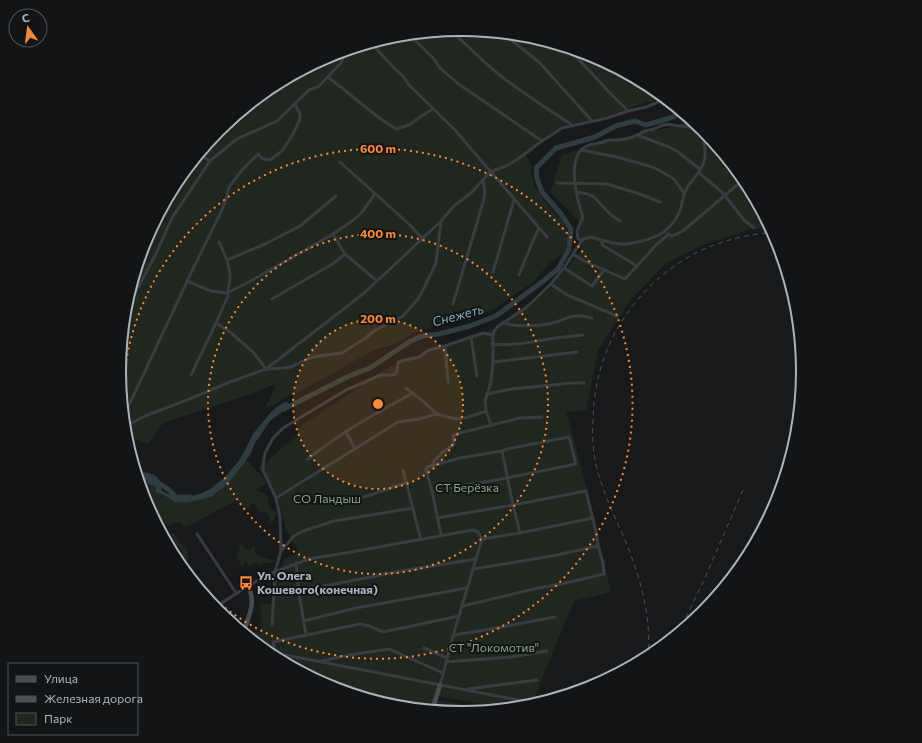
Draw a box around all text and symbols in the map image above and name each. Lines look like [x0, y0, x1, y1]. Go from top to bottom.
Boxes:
north arrow [8, 8, 48, 48]
text: С [20, 10, 31, 25]
text: 600 m [360, 141, 396, 155]
text: 400 m [360, 226, 396, 240]
water label: Снежеть [430, 300, 486, 330]
text: 200 m [360, 311, 396, 325]
centre of rings [371, 397, 385, 411]
park label: СТ Берёзка [435, 480, 499, 494]
park label: СО Ландыш [293, 491, 361, 505]
place label: Ул. Олега Кошевого(конечная) [257, 568, 378, 596]
bus stop icon: Ул. Олега Кошевого(конечная) [238, 575, 254, 591]
park label: СТ "Локомотив" [449, 640, 539, 654]
legend [8, 663, 138, 735]
text: Улица [44, 671, 78, 685]
text: Железная дорога [44, 691, 143, 705]
text: Парк [44, 711, 73, 725]

